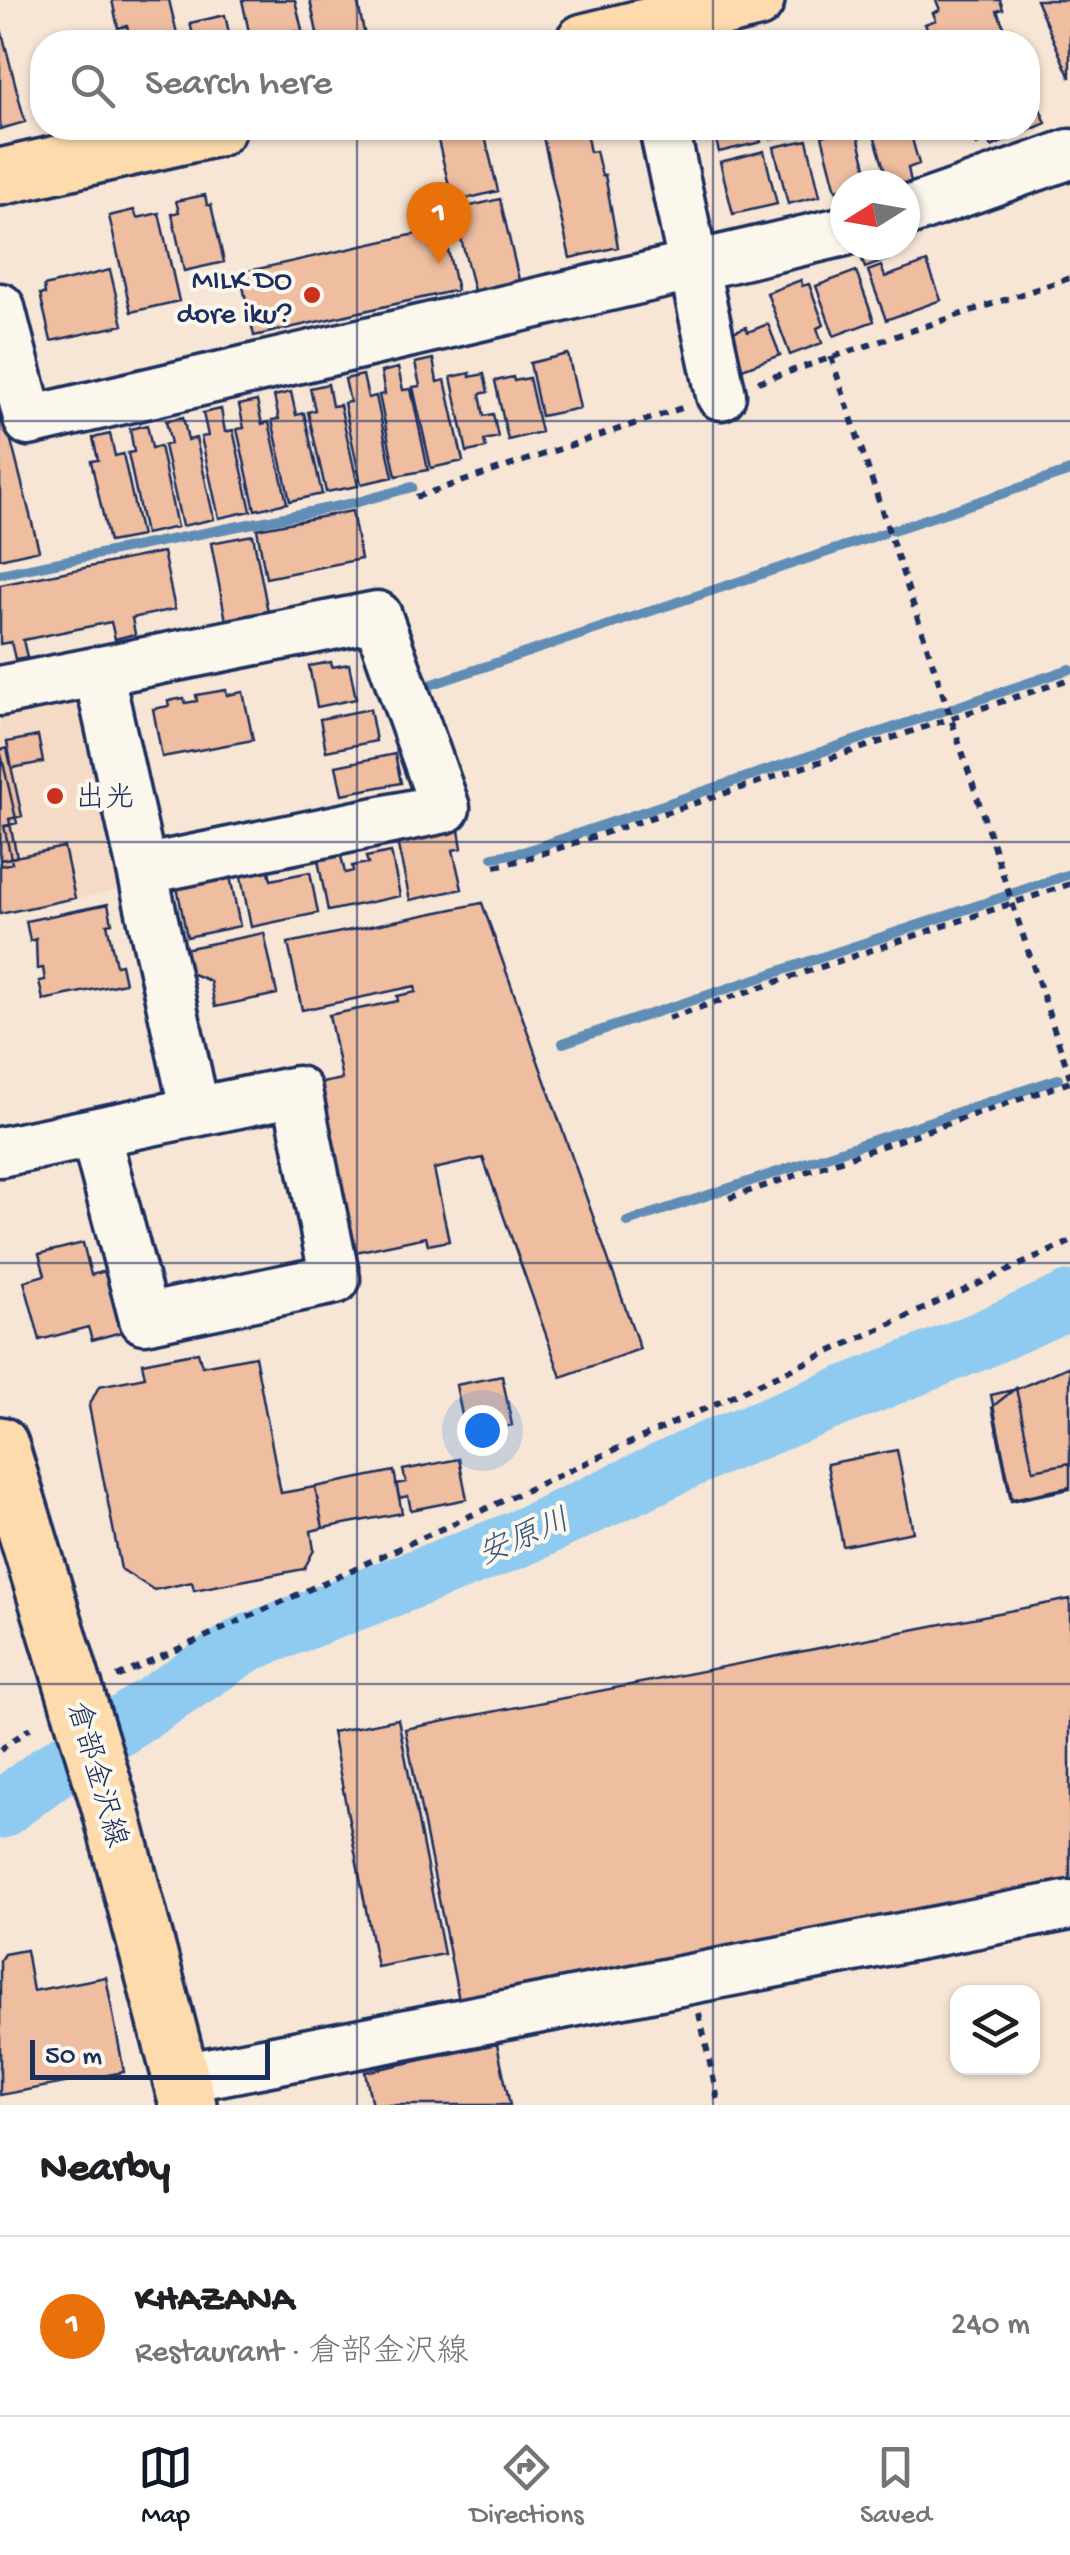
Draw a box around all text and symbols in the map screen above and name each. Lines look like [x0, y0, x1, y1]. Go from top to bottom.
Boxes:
search box [30, 30, 1040, 140]
icon: search [65, 58, 120, 113]
text: Search here [145, 63, 332, 107]
north arrow [830, 170, 920, 260]
pin: 1 [406, 182, 472, 264]
place label: MILK DO dore iku? [177, 265, 292, 334]
marker: MILK DO dore iku? [301, 284, 323, 306]
place label: 出光 [75, 782, 135, 818]
marker: 出光 [44, 785, 66, 807]
your location [457, 1405, 508, 1456]
water label: 安原川 [473, 1502, 577, 1576]
street label: 倉部金沢線 [57, 1698, 134, 1852]
map controls [950, 1985, 1040, 2075]
button: layers [950, 1985, 1040, 2075]
scale bar [30, 2035, 270, 2080]
text: 50 m [45, 2041, 102, 2074]
text: Nearby [40, 2146, 170, 2195]
text: KHAZANA [135, 2279, 294, 2323]
text: 1 [66, 2307, 79, 2345]
text: 240 m [951, 2307, 1030, 2345]
text: Restaurant · 倉部金沢線 [135, 2335, 468, 2373]
tab: Map [138, 2440, 193, 2533]
tab: Directions [470, 2440, 584, 2533]
tab: Saved [860, 2440, 932, 2533]

